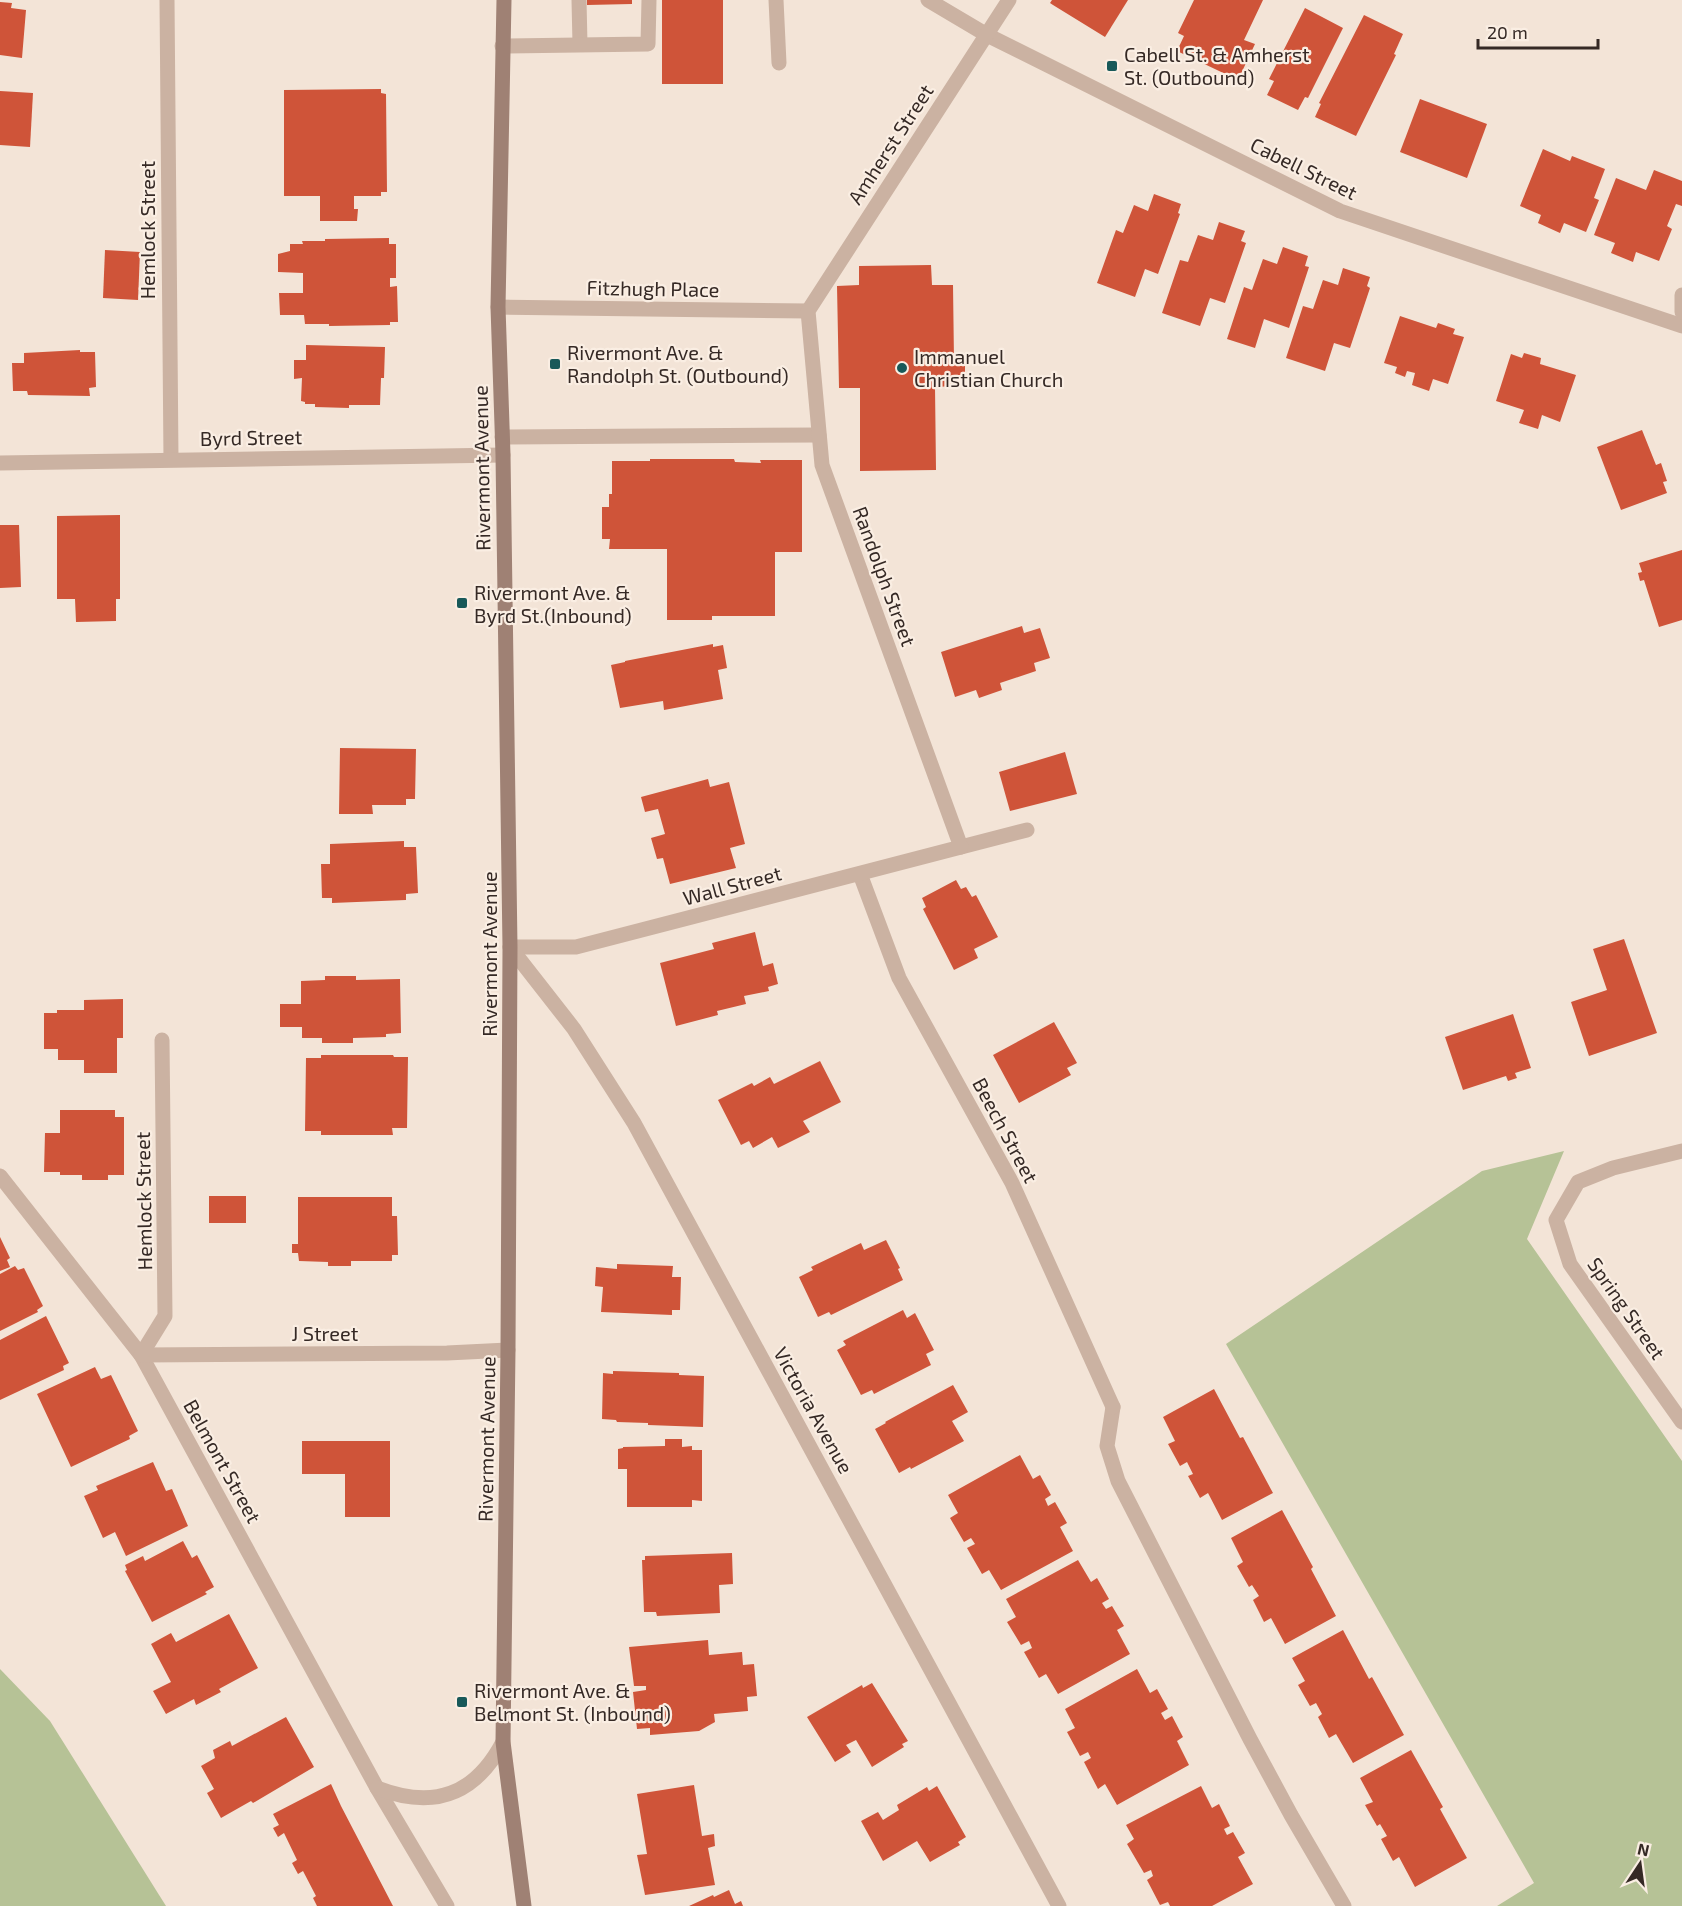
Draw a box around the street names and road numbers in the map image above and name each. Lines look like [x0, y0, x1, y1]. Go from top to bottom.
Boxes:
street label: Amherst Street [842, 79, 938, 208]
street label: Cabell Street [1247, 132, 1362, 204]
street label: Hemlock Street [135, 160, 159, 299]
street label: Fitzhugh Place [586, 275, 720, 301]
street label: Rivermont Avenue [468, 385, 494, 551]
street label: Byrd Street [200, 424, 303, 450]
street label: Randolph Street [849, 503, 922, 650]
street label: Wall Street [680, 860, 784, 910]
street label: Rivermont Avenue [477, 871, 501, 1037]
street label: Beech Street [968, 1073, 1044, 1187]
street label: Hemlock Street [130, 1131, 156, 1271]
street label: Spring Street [1583, 1253, 1671, 1364]
street label: J Street [292, 1321, 359, 1345]
street label: Victoria Avenue [769, 1343, 859, 1477]
street label: Rivermont Avenue [473, 1356, 499, 1522]
street label: Belmont Street [179, 1395, 267, 1527]

